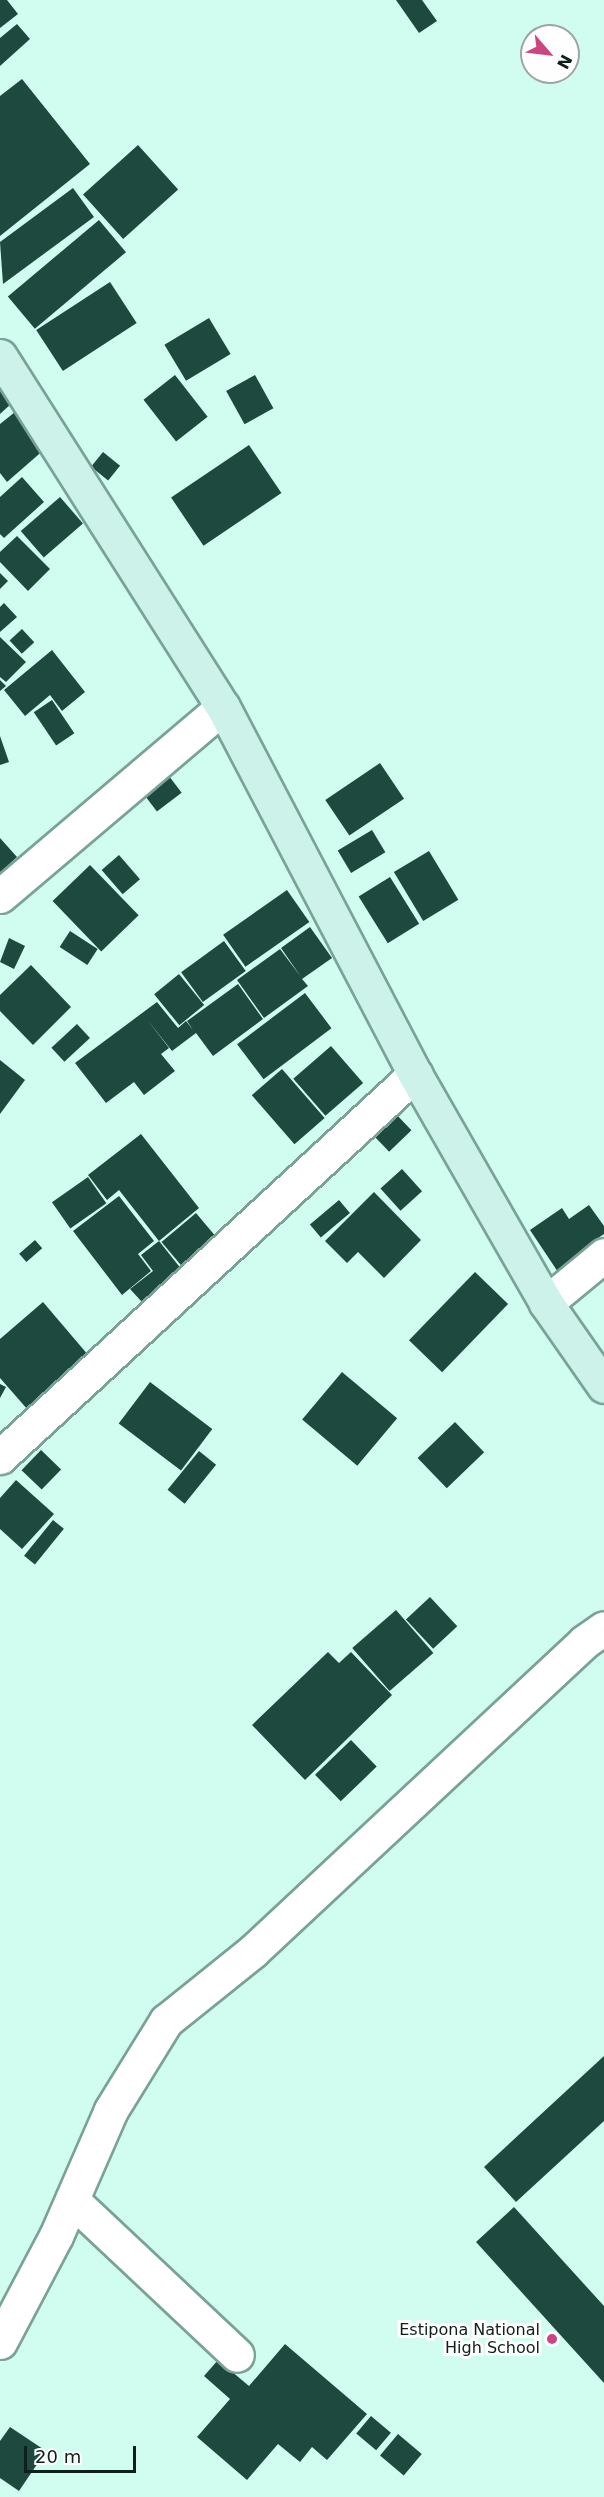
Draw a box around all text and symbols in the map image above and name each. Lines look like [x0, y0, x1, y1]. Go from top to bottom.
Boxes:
north arrow [520, 24, 580, 84]
text: N [553, 51, 576, 72]
place label: Estipona National High School [399, 2320, 540, 2358]
marker: Estipona National High School [545, 2332, 559, 2346]
scale bar [27, 2434, 140, 2472]
text: 20 m [35, 2446, 81, 2467]

